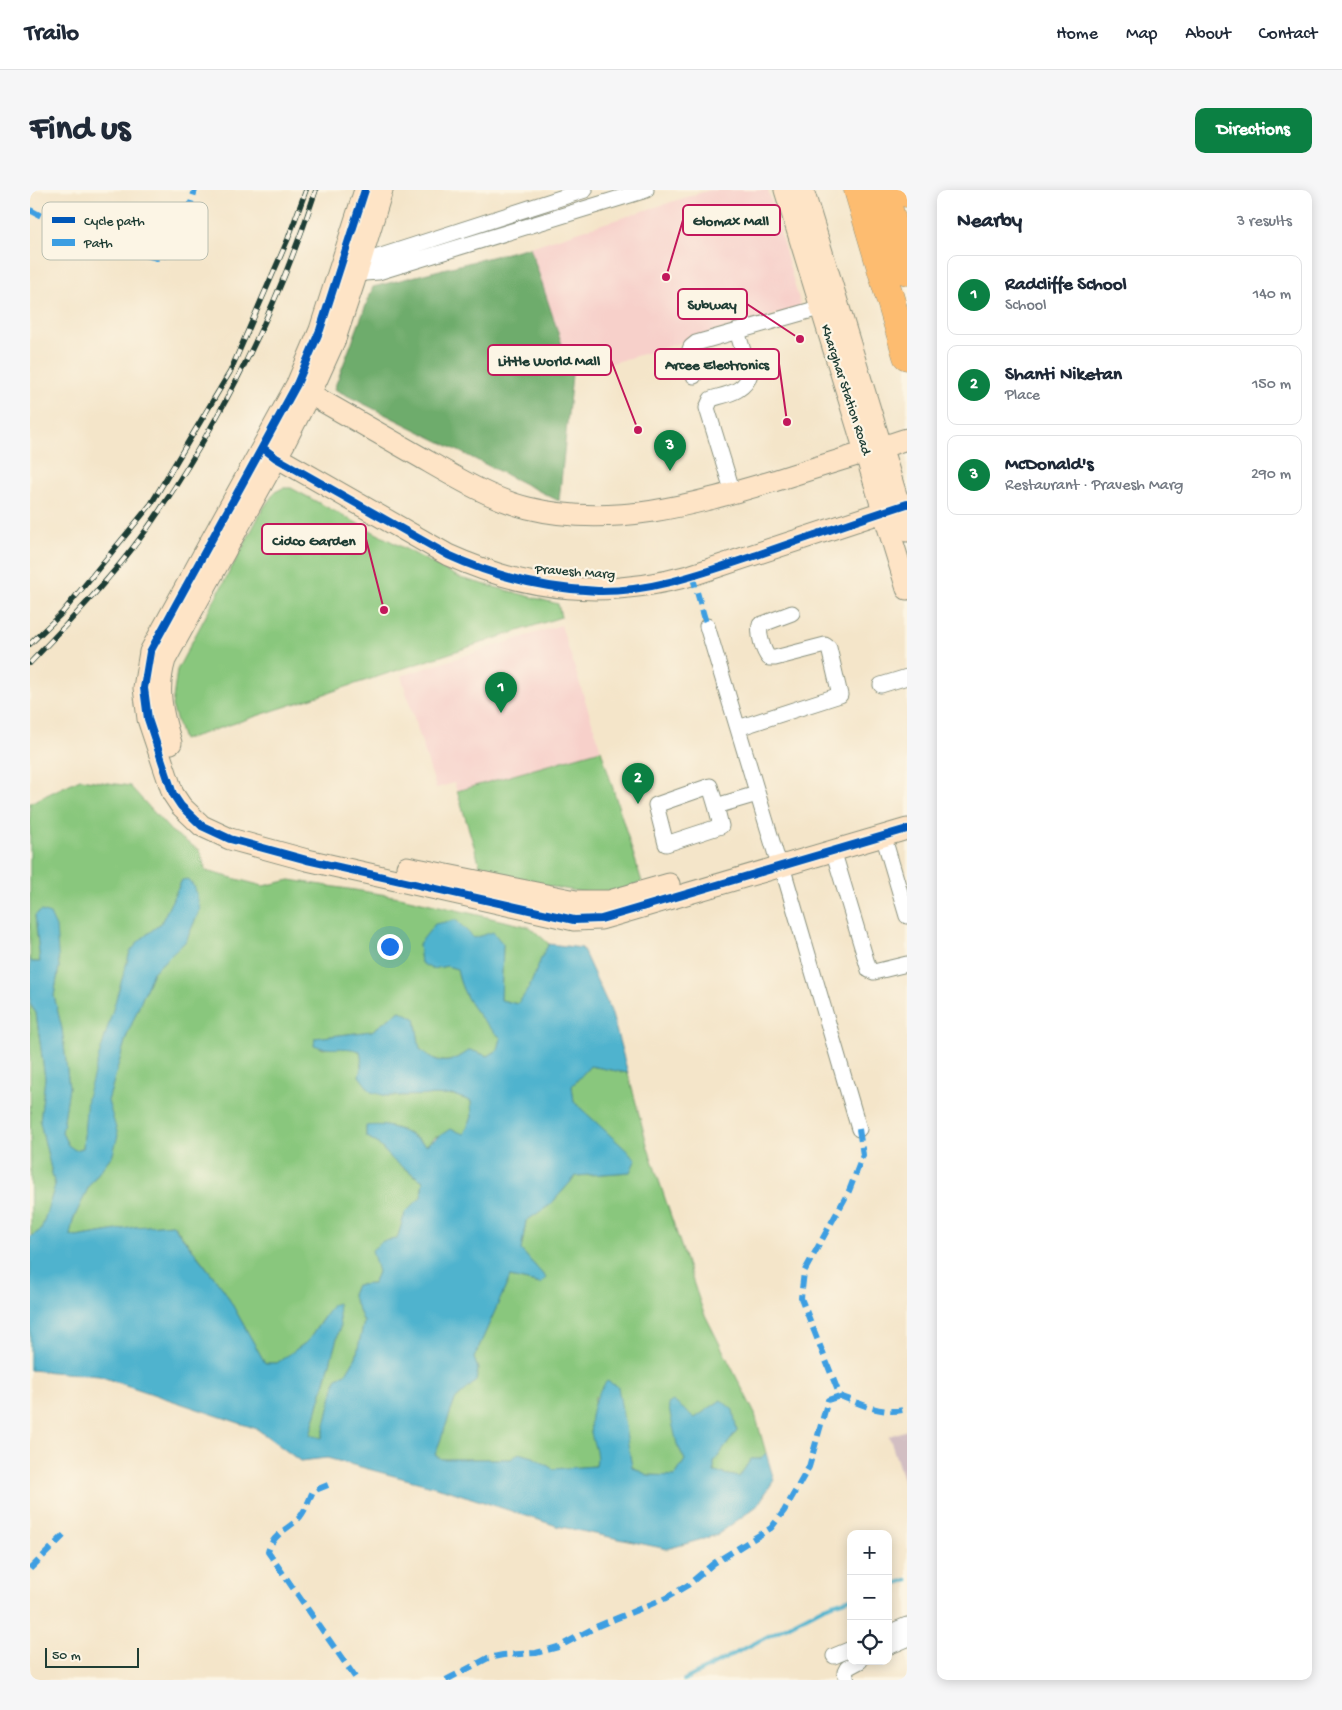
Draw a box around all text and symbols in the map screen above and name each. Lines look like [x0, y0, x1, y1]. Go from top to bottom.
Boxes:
text: Trailo [25, 20, 79, 49]
text: Home [1056, 24, 1098, 45]
text: Map [1126, 24, 1157, 45]
text: About [1185, 24, 1231, 45]
text: Contact [1259, 24, 1317, 45]
button: Directions [1195, 108, 1312, 153]
text: Find us [30, 110, 130, 151]
legend [42, 202, 208, 260]
callout: Glomax Mall [683, 205, 780, 235]
text: Nearby [957, 210, 1022, 235]
text: Glomax Mall [693, 213, 770, 231]
text: 3 results [1237, 213, 1292, 232]
text: Cycle path [84, 214, 145, 231]
text: Path [83, 236, 113, 253]
text: Radcliffe School [1005, 274, 1127, 297]
text: 1 [971, 286, 977, 305]
text: 140 m [1253, 286, 1291, 305]
callout: Subway [678, 289, 747, 319]
text: Subway [687, 297, 737, 315]
text: School [1005, 297, 1047, 316]
street label: Kharghar Station Road [816, 323, 875, 459]
callout: Little World Mall [488, 345, 611, 375]
callout: Arcee Electronics [655, 349, 779, 379]
text: Little World Mall [498, 353, 601, 371]
text: Arcee Electronics [664, 357, 770, 375]
text: Shanti Niketan [1005, 364, 1122, 387]
text: 2 [970, 376, 978, 395]
text: 150 m [1252, 376, 1291, 395]
text: Place [1005, 387, 1040, 406]
pin: 3 [654, 430, 686, 471]
text: McDonald's [1005, 454, 1094, 477]
text: 3 [970, 466, 978, 485]
text: 290 m [1251, 466, 1291, 485]
text: Restaurant · Pravesh Marg [1005, 477, 1183, 496]
callout: Cidco Garden [262, 524, 366, 554]
text: Cidco Garden [271, 533, 357, 551]
street label: Pravesh Marg [533, 562, 616, 584]
pin: 1 [485, 672, 517, 713]
pin: 2 [622, 763, 654, 804]
your location [377, 934, 403, 960]
map controls [847, 1530, 892, 1665]
button: + [847, 1530, 892, 1575]
button: − [847, 1575, 892, 1620]
button: locate [847, 1620, 892, 1665]
scale bar [45, 1645, 139, 1668]
text: 50 m [52, 1648, 81, 1665]

